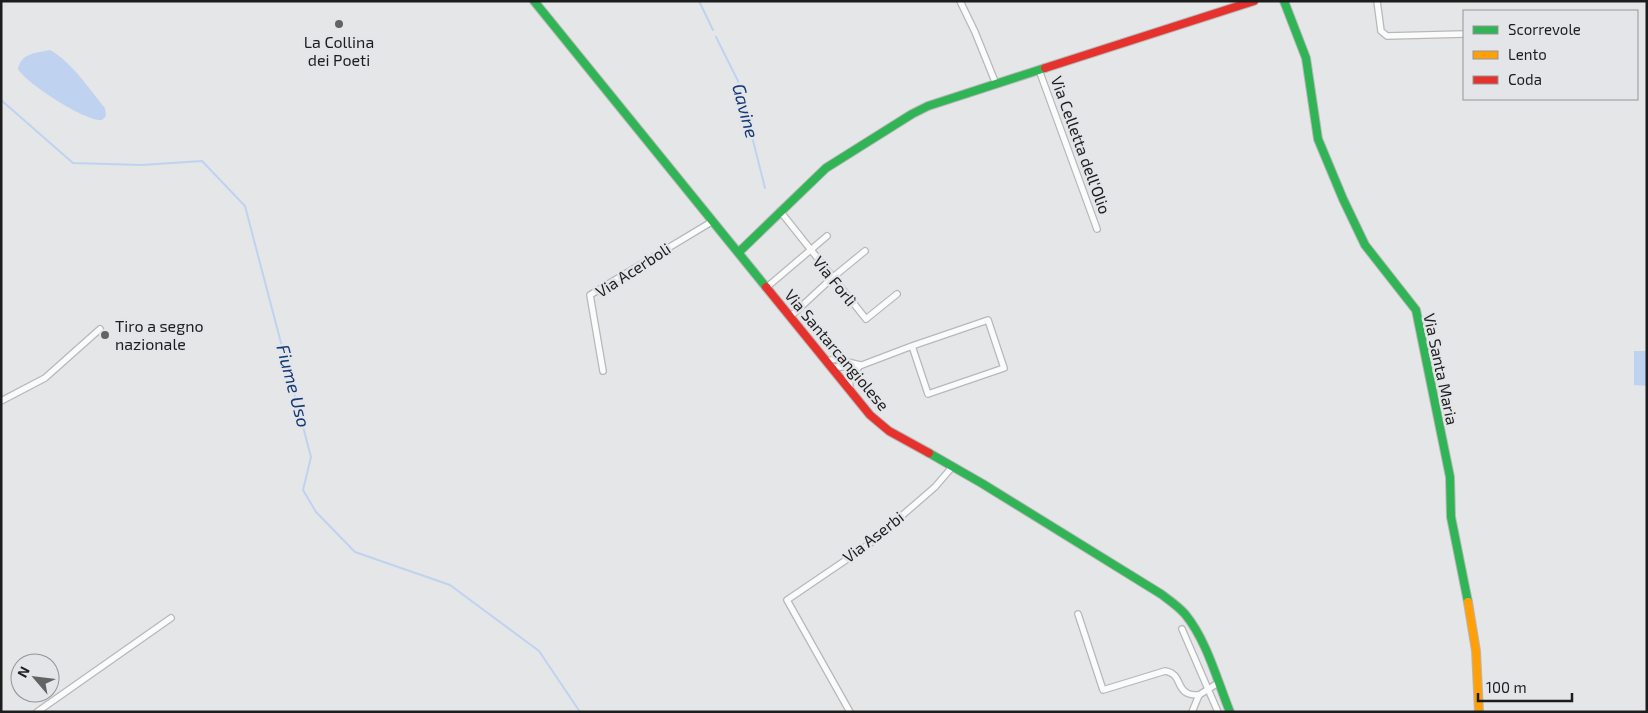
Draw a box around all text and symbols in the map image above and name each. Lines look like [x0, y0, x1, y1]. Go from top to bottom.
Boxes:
legend [1463, 10, 1638, 100]
marker: La Collina dei Poeti [333, 18, 345, 30]
text: Scorrevole [1508, 20, 1581, 38]
place label: La Collina dei Poeti [304, 32, 374, 69]
text: Lento [1508, 45, 1547, 63]
text: Coda [1508, 70, 1542, 88]
street label: Via Celletta dell'Olio [1048, 73, 1115, 216]
water label: Gavine [728, 81, 764, 141]
street label: Via Acerboli [592, 238, 674, 301]
street label: Via Forlì [810, 252, 861, 309]
street label: Via Santarcangiolese [781, 285, 894, 414]
street label: Via Santa Maria [1420, 311, 1463, 426]
place label: Tiro a segno nazionale [115, 316, 204, 353]
marker: Tiro a segno nazionale [99, 329, 111, 341]
water label: Fiume Uso [272, 342, 316, 430]
street label: Via Aserbi [839, 507, 907, 566]
north arrow [10, 653, 60, 703]
text: N [13, 663, 33, 680]
scale bar [1478, 670, 1572, 702]
text: 100 m [1486, 678, 1527, 696]

